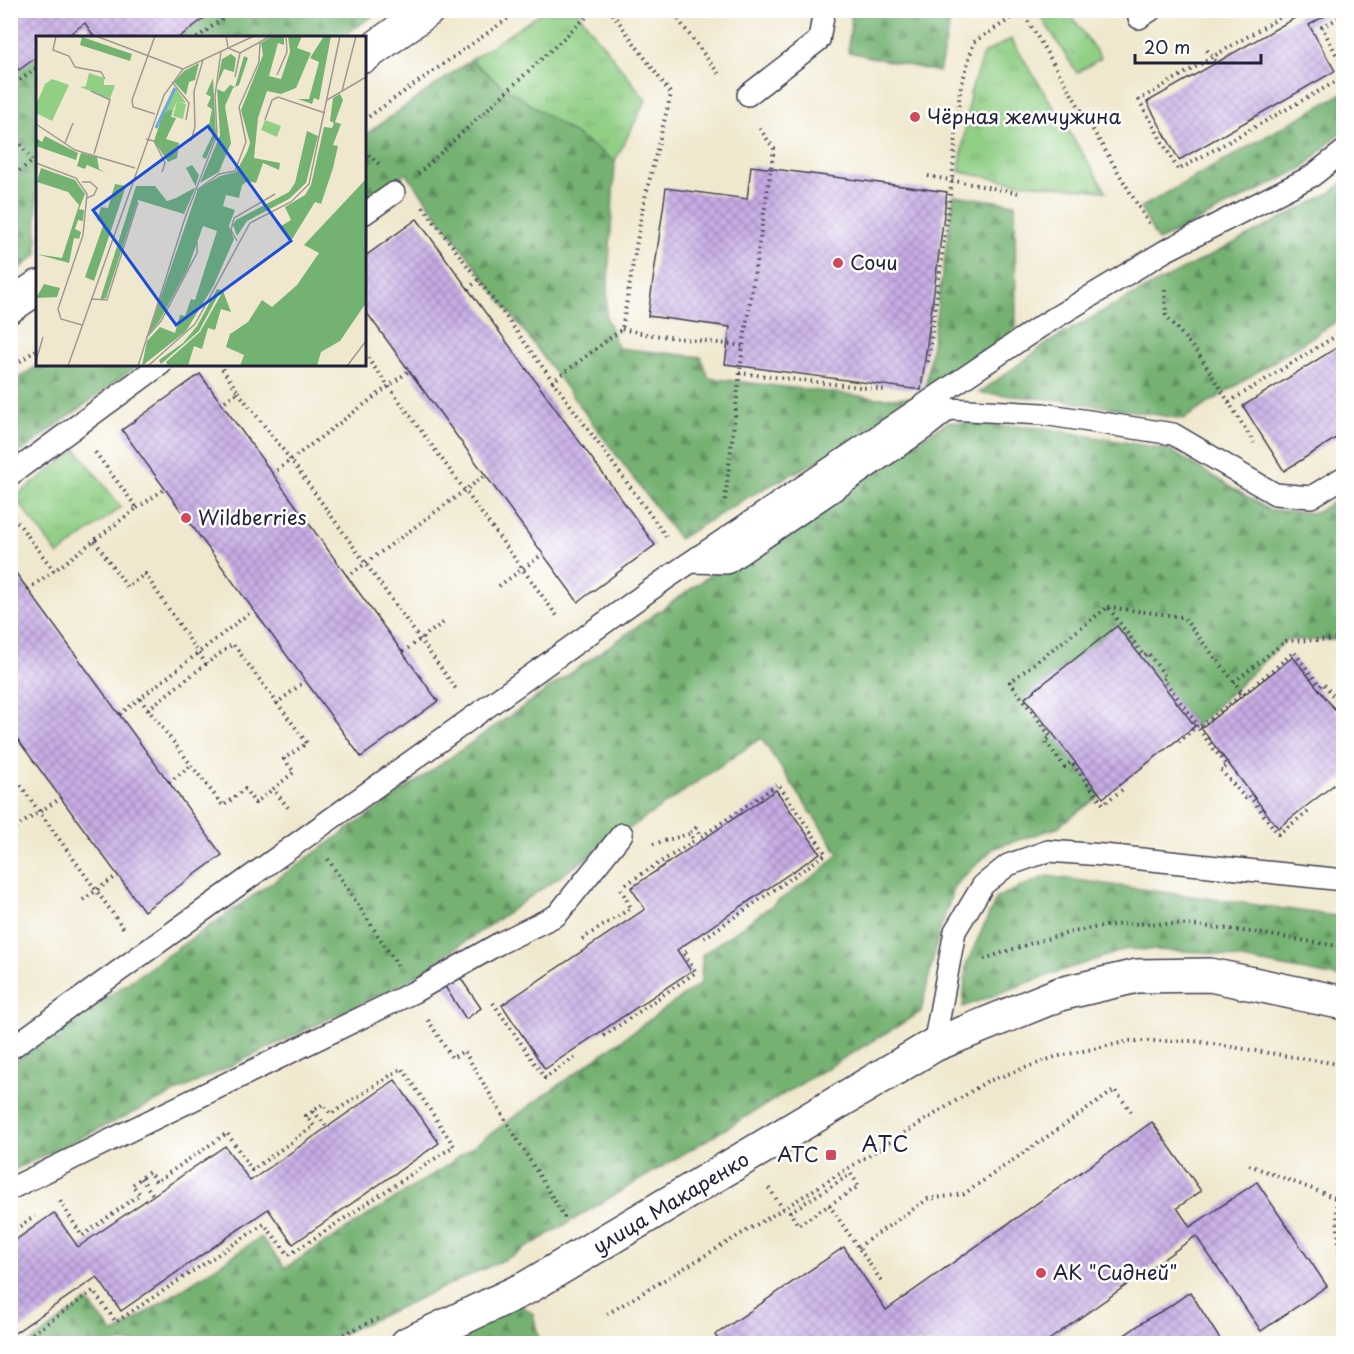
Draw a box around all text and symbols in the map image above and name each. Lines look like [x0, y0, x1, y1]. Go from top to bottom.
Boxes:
scale bar [1135, 27, 1261, 65]
text: 20 m [1144, 33, 1190, 60]
inset map [36, 36, 366, 366]
place label: Чёрная жемчужина [927, 101, 1121, 131]
marker: Чёрная жемчужина [908, 110, 922, 124]
place label: Сочи [850, 247, 898, 277]
marker: Сочи [831, 256, 845, 270]
place label: Wildberries [198, 502, 307, 532]
marker: Wildberries [179, 511, 193, 525]
district label: АТС [862, 1127, 910, 1159]
place label: АТС [777, 1139, 819, 1169]
street label: улица Макаренко [587, 1144, 754, 1261]
marker: АТС [824, 1148, 838, 1162]
place label: АК "Сидней" [1053, 1257, 1178, 1287]
marker: АК "Сидней" [1034, 1266, 1048, 1280]

